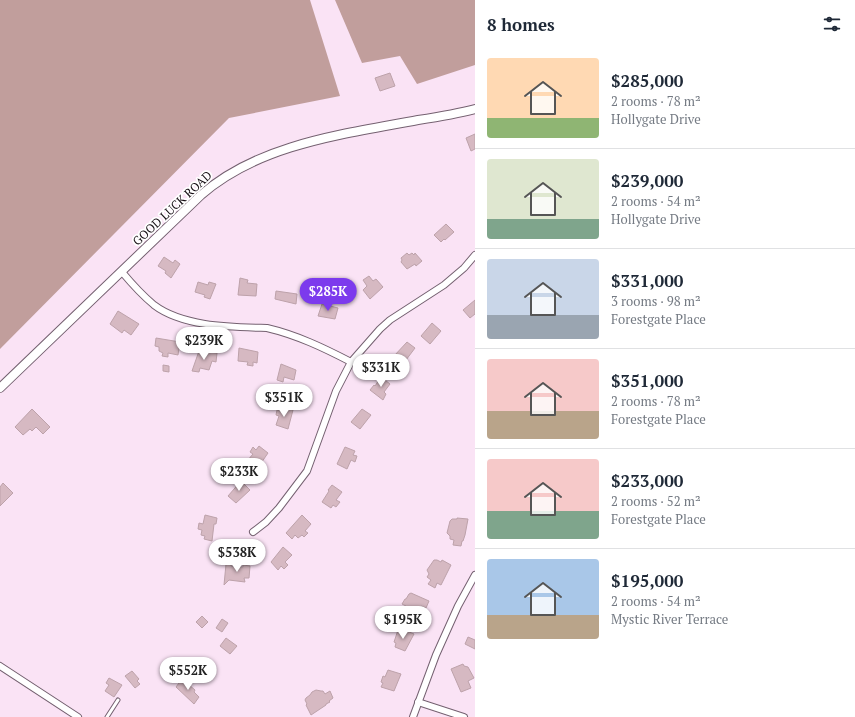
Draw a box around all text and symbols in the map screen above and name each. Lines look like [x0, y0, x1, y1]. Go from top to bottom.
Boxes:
text: 8 homes [487, 13, 555, 36]
icon: filters [821, 13, 843, 35]
text: $285,000 [611, 69, 683, 92]
icon: home [519, 74, 567, 122]
text: 2 rooms · 78 m² [611, 92, 701, 110]
text: Hollygate Drive [611, 110, 701, 128]
street label: GOOD LUCK ROAD [129, 167, 215, 249]
text: $239,000 [611, 169, 683, 192]
icon: home [519, 175, 567, 223]
text: 2 rooms · 54 m² [611, 192, 701, 210]
text: Hollygate Drive [611, 210, 701, 228]
text: $331,000 [611, 269, 683, 292]
icon: home [519, 275, 567, 323]
pin: $285K [300, 278, 356, 312]
text: $285K [309, 282, 347, 300]
text: 3 rooms · 98 m² [611, 292, 701, 310]
text: Forestgate Place [611, 310, 706, 328]
pin: $239K [176, 327, 232, 361]
text: $239K [185, 331, 223, 349]
pin: $331K [353, 354, 409, 388]
text: $331K [362, 358, 400, 376]
text: $351,000 [611, 369, 683, 392]
icon: home [519, 375, 567, 423]
pin: $351K [256, 384, 312, 418]
text: $351K [265, 388, 303, 406]
text: 2 rooms · 78 m² [611, 392, 701, 410]
text: Forestgate Place [611, 410, 706, 428]
pin: $233K [211, 458, 267, 492]
text: $233K [220, 462, 258, 480]
text: $233,000 [611, 469, 683, 492]
icon: home [519, 475, 567, 523]
text: 2 rooms · 52 m² [611, 492, 701, 510]
text: Forestgate Place [611, 510, 706, 528]
pin: $538K [209, 539, 265, 573]
text: $538K [218, 543, 256, 561]
text: $195,000 [611, 569, 683, 592]
icon: home [519, 575, 567, 623]
text: 2 rooms · 54 m² [611, 592, 701, 610]
pin: $195K [375, 606, 431, 640]
text: $195K [384, 610, 422, 628]
text: Mystic River Terrace [611, 610, 728, 628]
pin: $552K [160, 657, 216, 691]
text: $552K [169, 661, 207, 679]

